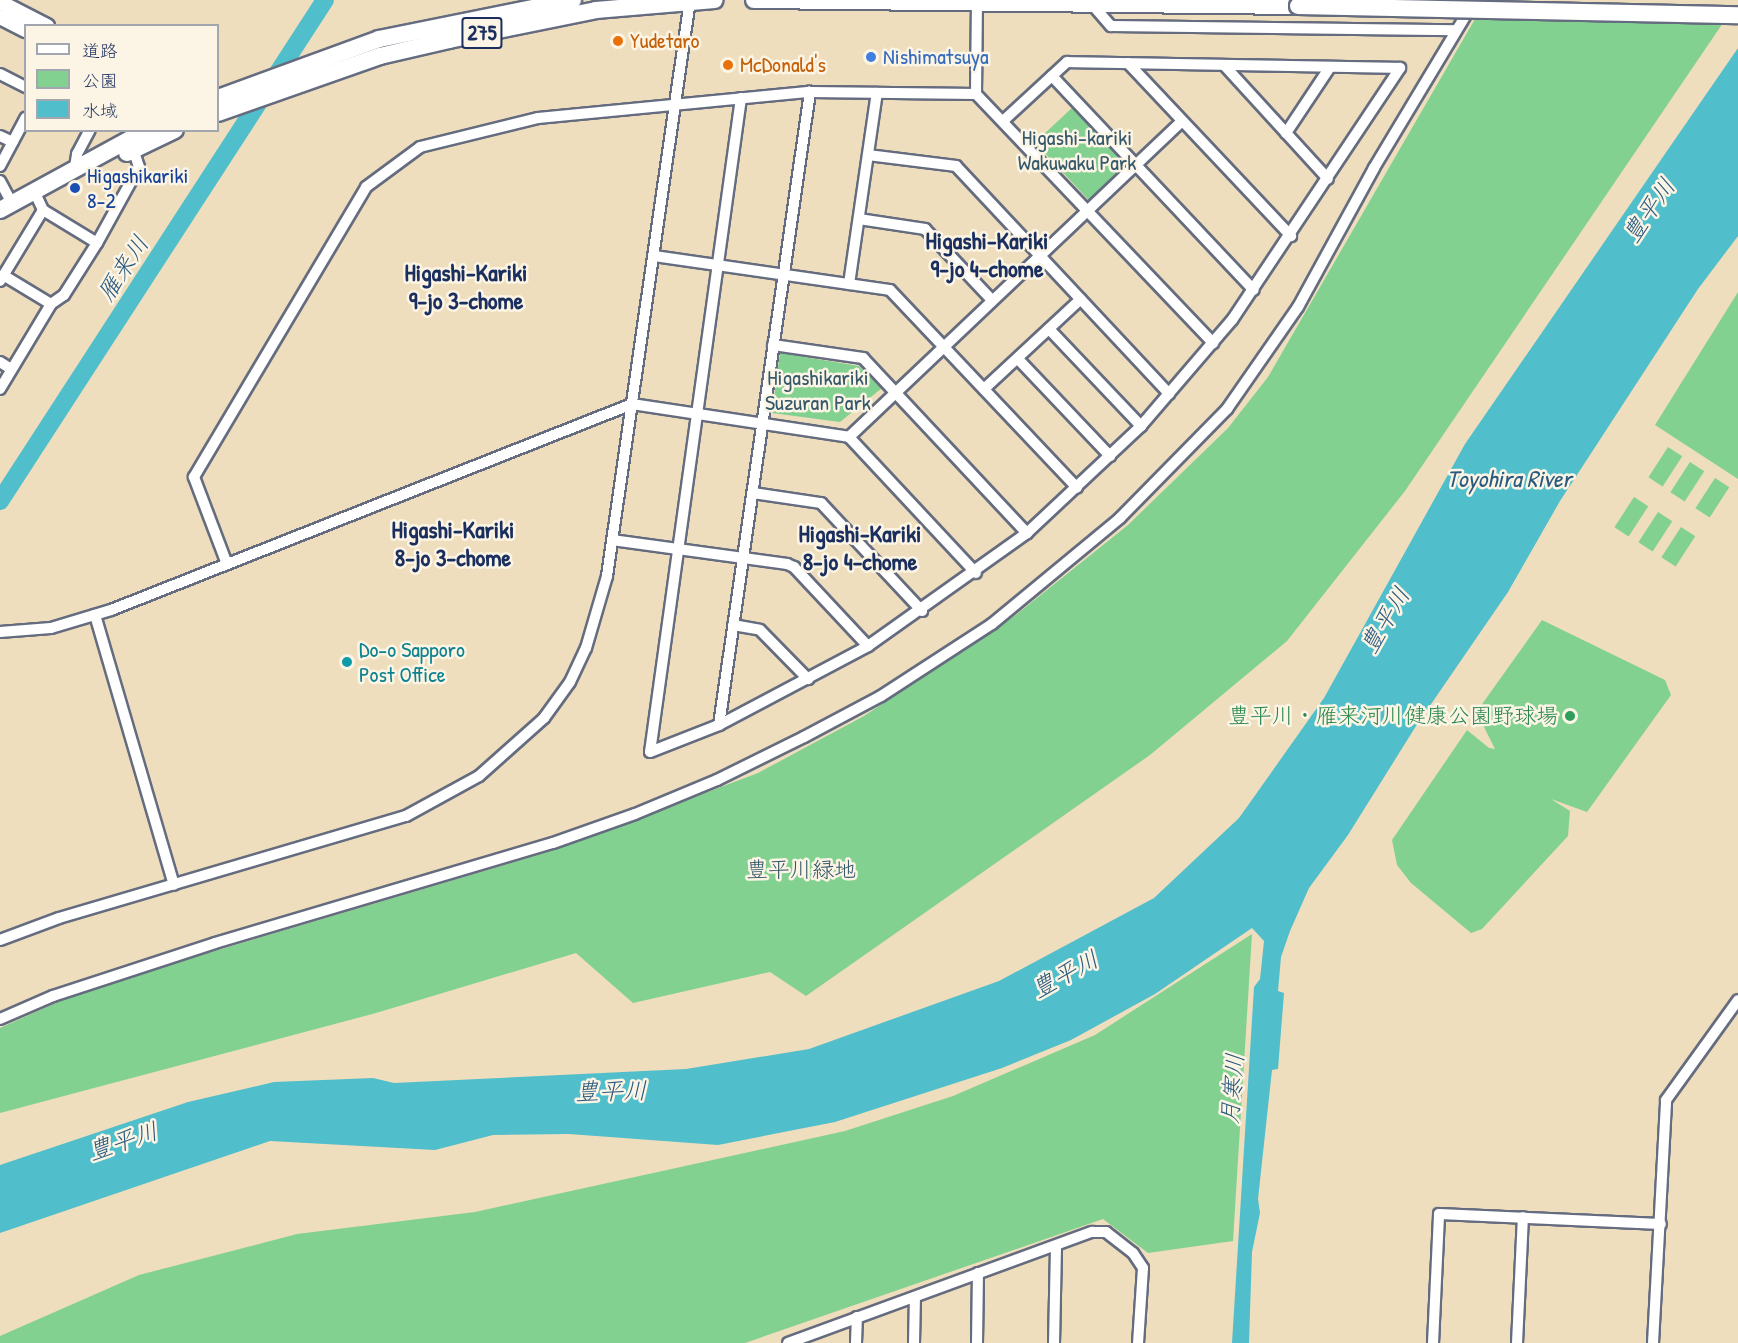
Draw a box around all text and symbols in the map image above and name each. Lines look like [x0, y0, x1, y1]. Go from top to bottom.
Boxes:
road number: 275 [461, 15, 503, 51]
legend [24, 24, 219, 132]
place label: Yudetaro [630, 28, 699, 54]
marker: Yudetaro [611, 34, 625, 48]
text: 道路 [82, 38, 118, 63]
place label: Nishimatsuya [883, 44, 989, 70]
marker: Nishimatsuya [864, 50, 878, 64]
place label: McDonald's [740, 52, 826, 78]
marker: McDonald's [721, 58, 735, 72]
text: 公園 [82, 68, 118, 93]
text: 水域 [82, 98, 118, 123]
park label: Higashi-kariki Wakuwaku Park [1018, 124, 1136, 176]
place label: Higashikariki 8-2 [87, 162, 188, 214]
water label: 豊平川 [1617, 172, 1681, 248]
marker: Higashikariki 8-2 [68, 181, 82, 195]
district label: Higashi-Kariki 9-jo 4-chome [926, 227, 1048, 283]
water label: 雁来川 [91, 230, 155, 306]
district label: Higashi-Kariki 9-jo 3-chome [405, 259, 527, 315]
park label: Higashikariki Suzuran Park [765, 364, 871, 416]
water label: Toyohira River [1446, 465, 1572, 493]
district label: Higashi-Kariki 8-jo 3-chome [392, 516, 514, 572]
district label: Higashi-Kariki 8-jo 4-chome [799, 520, 921, 576]
water label: 豊平川 [1354, 582, 1416, 658]
place label: Do-o Sapporo Post Office [359, 636, 465, 688]
marker: Do-o Sapporo Post Office [340, 655, 354, 669]
place label: 豊平川・雁来河川健康公園野球場 [1228, 703, 1558, 729]
marker: 豊平川・雁来河川健康公園野球場 [1563, 709, 1577, 723]
park label: 豊平川緑地 [746, 857, 856, 883]
water label: 豊平川 [1026, 944, 1104, 1004]
water label: 月寒川 [1215, 1052, 1249, 1126]
water label: 豊平川 [575, 1076, 647, 1106]
water label: 豊平川 [84, 1116, 162, 1166]

